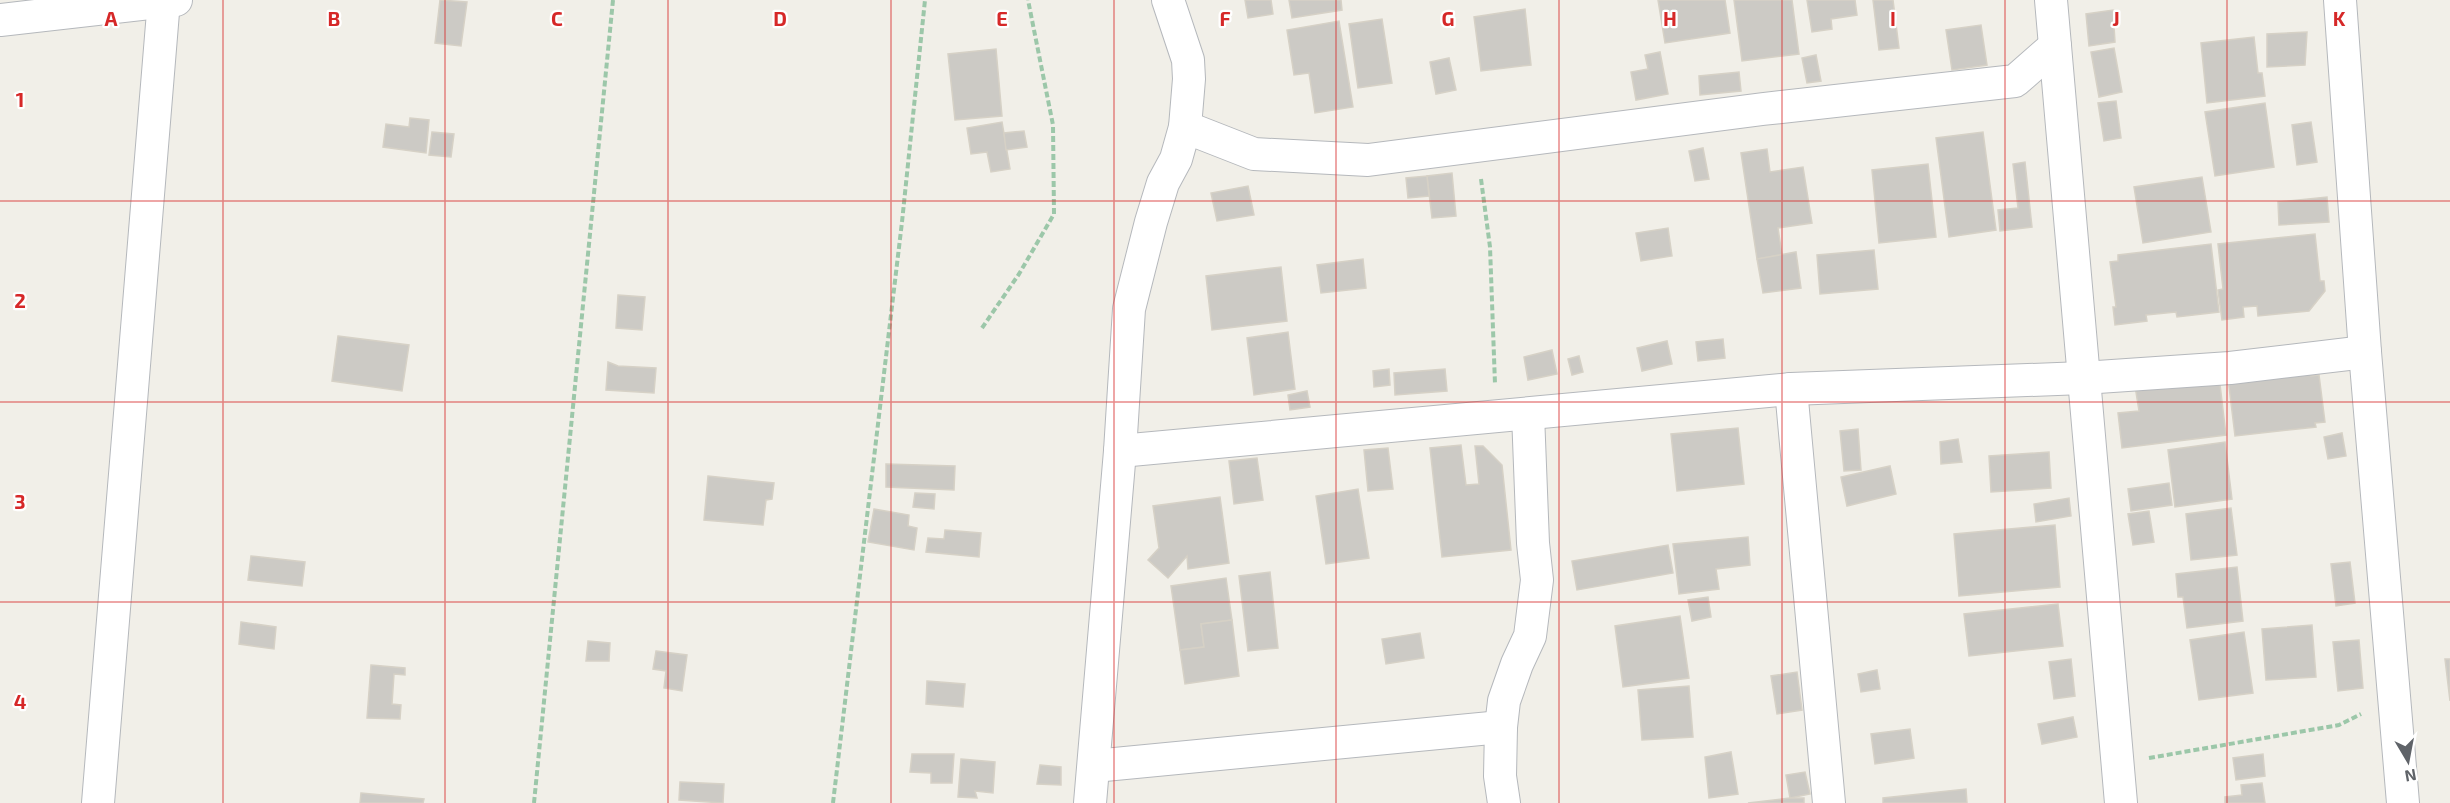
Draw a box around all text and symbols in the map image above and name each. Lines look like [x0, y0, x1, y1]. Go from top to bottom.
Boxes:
text: A [104, 6, 118, 30]
text: B [328, 6, 340, 30]
text: C [551, 6, 563, 30]
text: D [773, 6, 787, 30]
text: E [996, 6, 1008, 30]
text: F [1219, 6, 1231, 30]
text: G [1442, 6, 1454, 30]
text: H [1663, 6, 1677, 30]
text: I [1890, 6, 1896, 30]
text: J [2112, 6, 2120, 30]
text: K [2333, 6, 2346, 30]
text: 1 [16, 87, 24, 111]
text: 2 [14, 288, 26, 312]
text: 3 [14, 489, 26, 513]
text: 4 [14, 689, 27, 713]
north arrow [2378, 731, 2438, 791]
text: N [2403, 766, 2418, 787]

